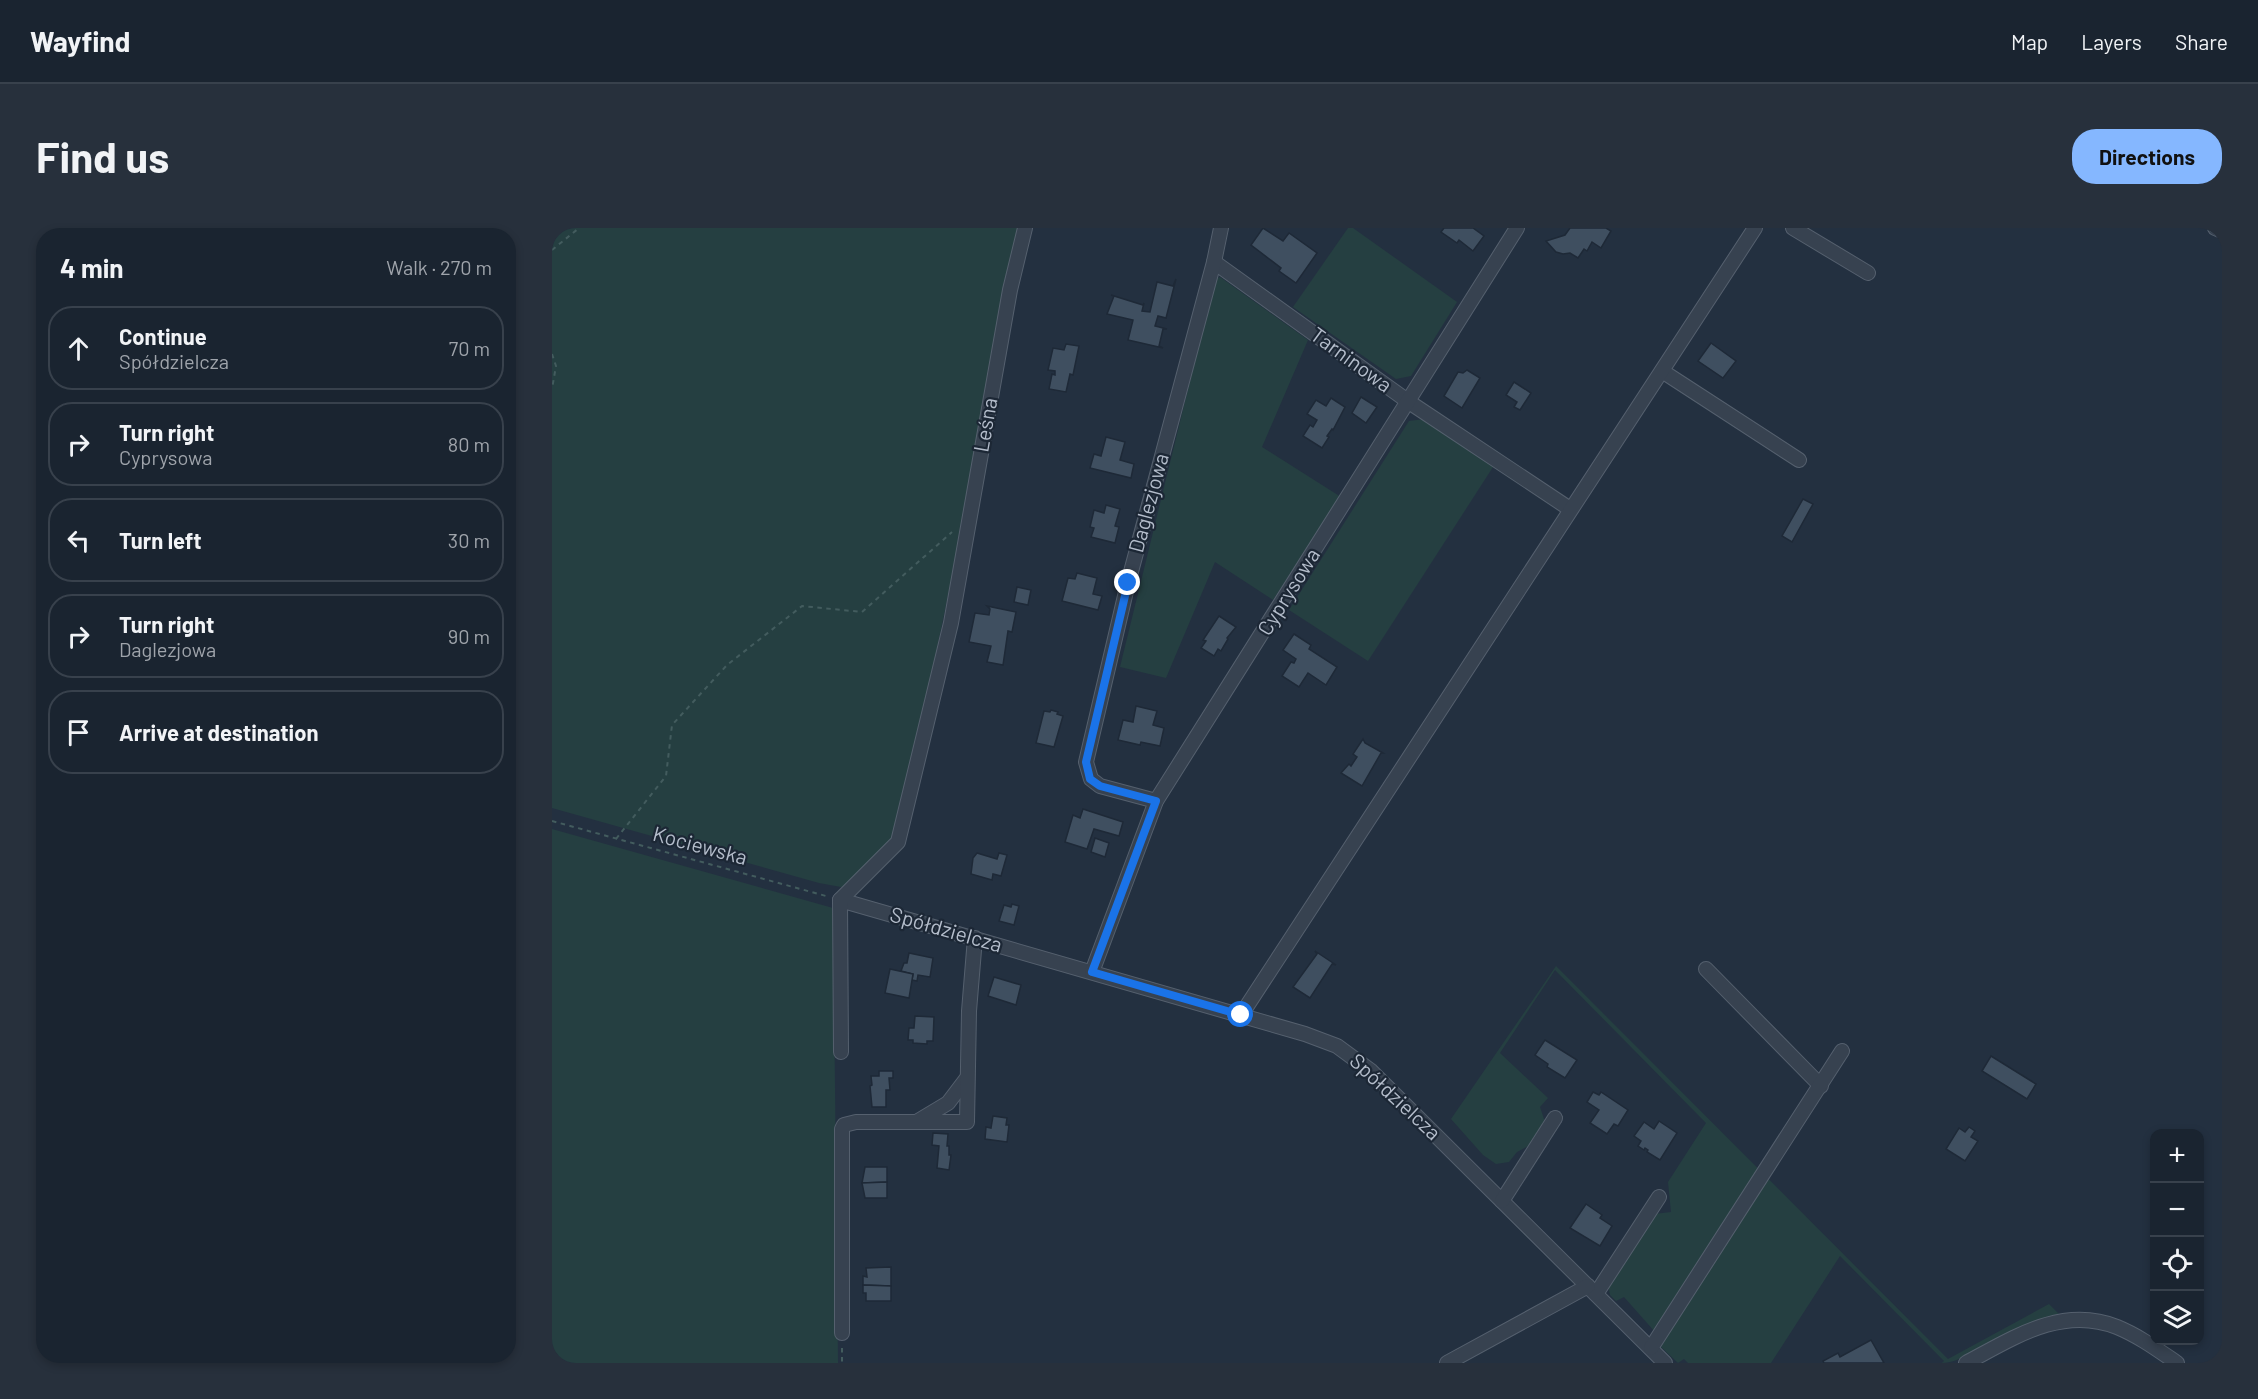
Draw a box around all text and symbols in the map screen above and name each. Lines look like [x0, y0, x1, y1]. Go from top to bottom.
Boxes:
text: Wayfind [30, 24, 130, 58]
text: Map [2011, 29, 2048, 54]
text: Layers [2081, 29, 2142, 54]
text: Share [2175, 29, 2228, 54]
button: Directions [2072, 129, 2222, 184]
text: Find us [36, 131, 169, 181]
text: 4 min [60, 252, 124, 283]
text: Walk · 270 m [386, 255, 492, 279]
street label: Tarninowa [1306, 321, 1397, 397]
text: Continue [119, 323, 207, 349]
icon: ahead [62, 332, 95, 365]
text: 70 m [449, 336, 490, 360]
text: Spółdzielcza [119, 349, 229, 373]
street label: Leśna [967, 395, 1002, 454]
text: Turn right [119, 419, 214, 445]
icon: right [62, 428, 95, 461]
text: 80 m [448, 432, 490, 456]
text: Cyprysowa [119, 445, 212, 469]
street label: Daglezjowa [1122, 450, 1173, 555]
icon: left [62, 524, 95, 557]
text: Turn left [119, 527, 202, 553]
text: 30 m [448, 528, 490, 552]
street label: Cyprysowa [1251, 543, 1324, 639]
route end [1114, 569, 1140, 595]
text: Turn right [119, 611, 214, 637]
icon: right [62, 620, 95, 653]
text: 90 m [448, 624, 490, 648]
text: Daglezjowa [119, 637, 216, 661]
icon: arrive [62, 716, 95, 749]
text: Arrive at destination [119, 719, 318, 745]
street label: Kociewska [650, 820, 750, 869]
street label: Spółdzielcza [888, 901, 1005, 956]
route start [1227, 1001, 1253, 1027]
street label: Spółdzielcza [1345, 1047, 1447, 1144]
map controls [2150, 1129, 2204, 1345]
button: + [2150, 1129, 2204, 1183]
button: − [2150, 1183, 2204, 1237]
button: locate [2150, 1237, 2204, 1291]
button: layers [2150, 1291, 2204, 1345]

